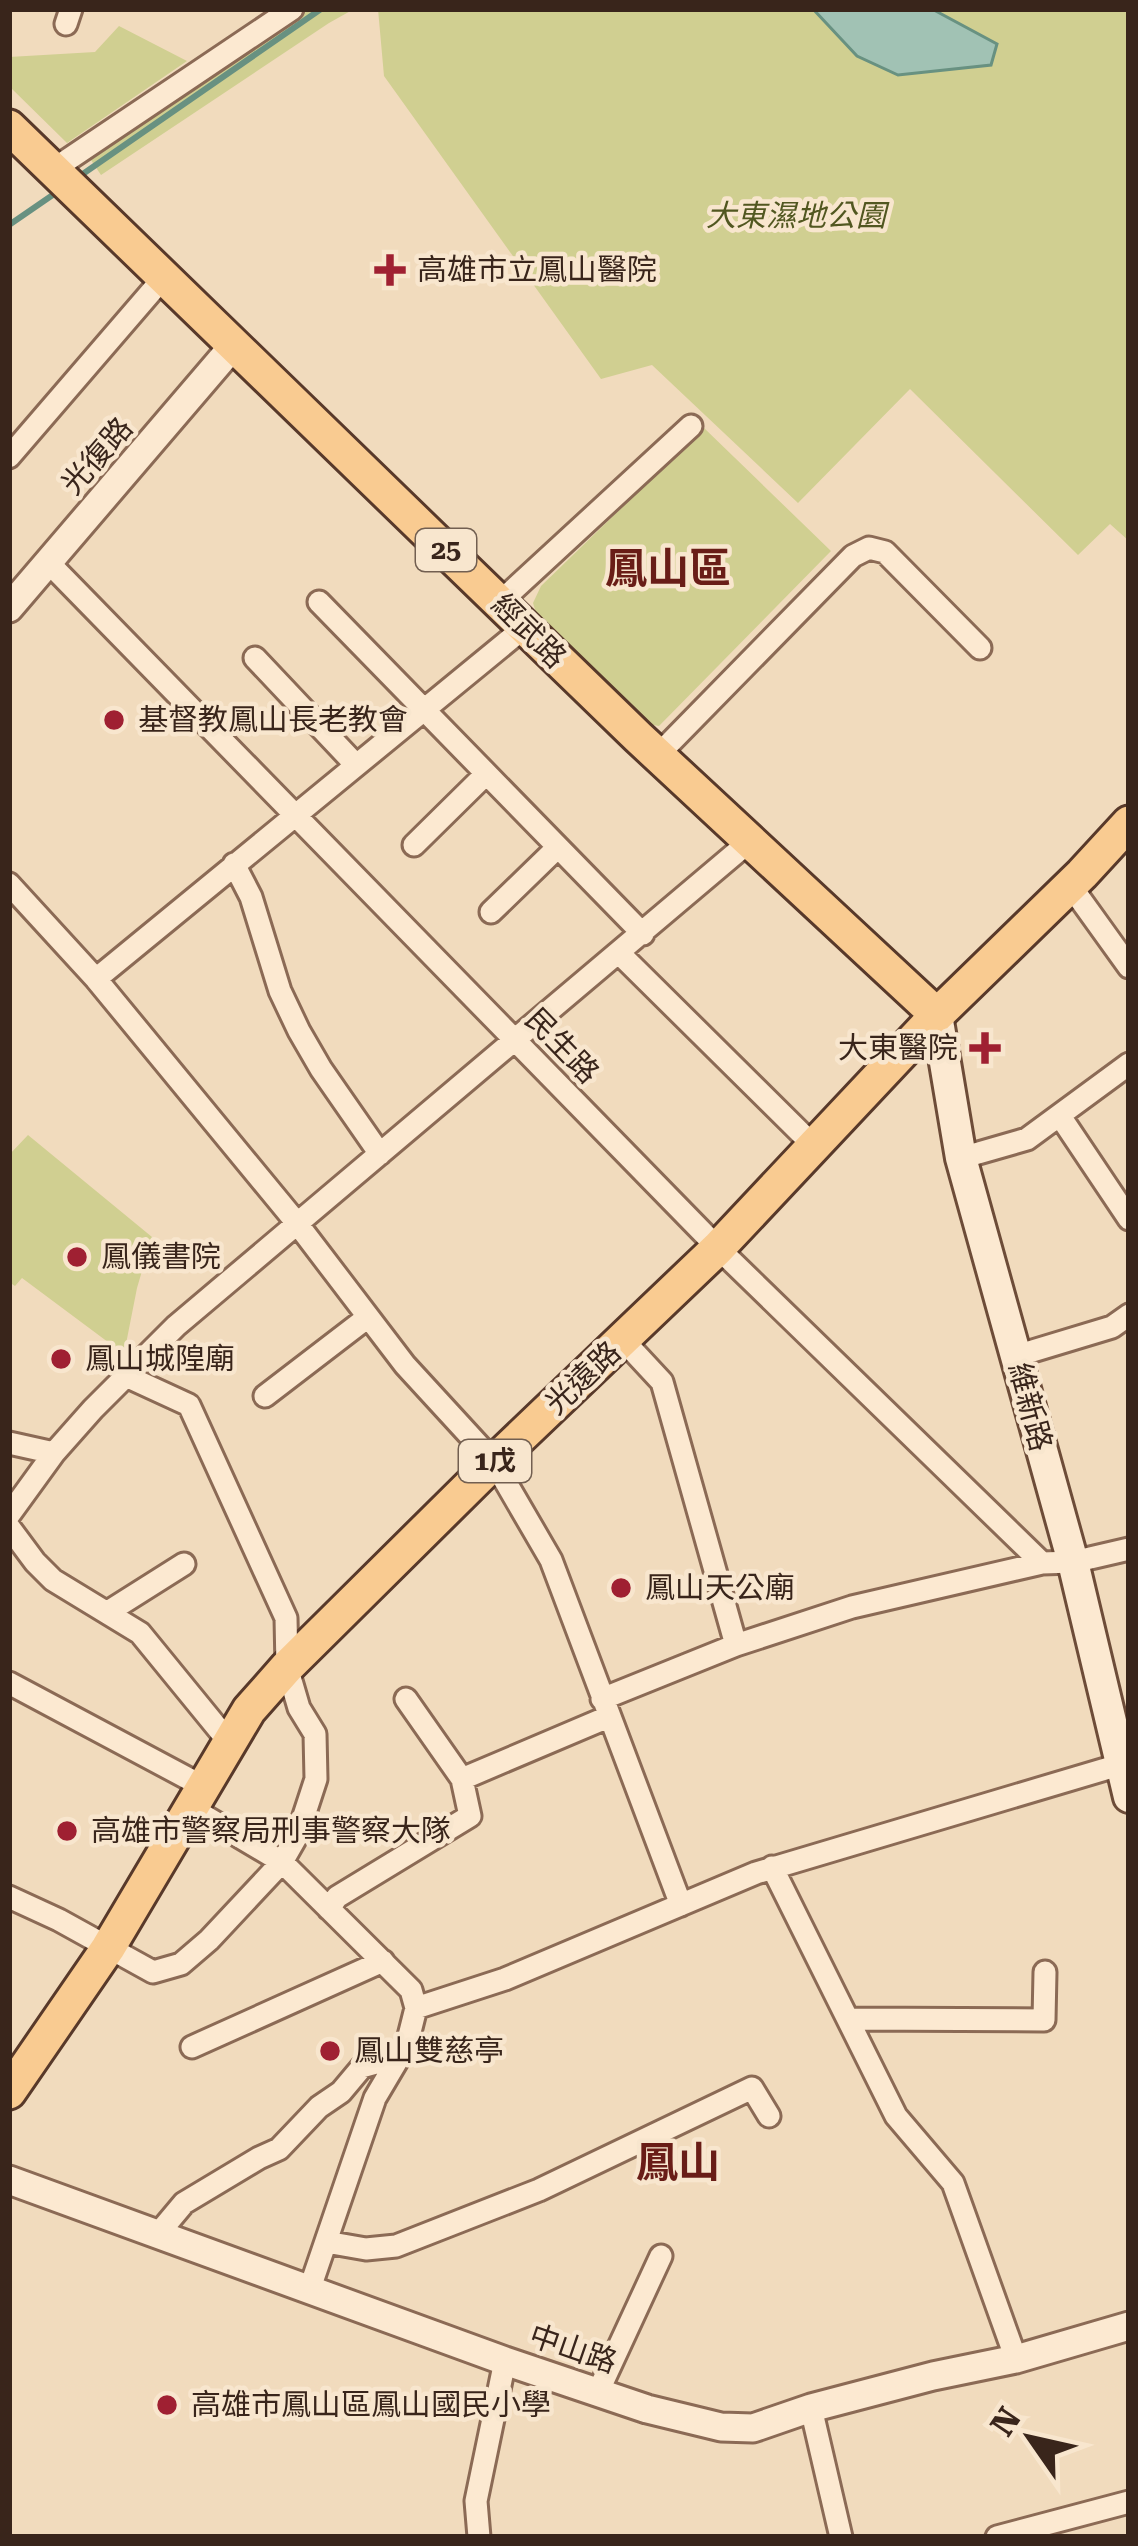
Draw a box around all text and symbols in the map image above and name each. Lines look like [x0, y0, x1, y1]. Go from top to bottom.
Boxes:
park label: 大東濕地公園 [706, 198, 890, 233]
place label: 高雄市立鳳山醫院 [417, 252, 657, 287]
marker: 高雄市立鳳山醫院 [374, 254, 406, 286]
street label: 光復路 [54, 410, 139, 501]
road number: 25 [416, 529, 476, 571]
district label: 鳳山區 [605, 544, 731, 593]
street label: 經武路 [485, 586, 574, 675]
place label: 基督教鳳山長老教會 [138, 702, 408, 737]
marker: 基督教鳳山長老教會 [101, 707, 127, 733]
street label: 民生路 [519, 1001, 606, 1090]
place label: 大東醫院 [838, 1030, 958, 1065]
marker: 大東醫院 [969, 1032, 1001, 1064]
place label: 鳳儀書院 [101, 1239, 221, 1274]
marker: 鳳儀書院 [64, 1244, 90, 1270]
street label: 光遠路 [538, 1334, 628, 1421]
place label: 鳳山城隍廟 [85, 1341, 235, 1376]
marker: 鳳山城隍廟 [48, 1346, 74, 1372]
street label: 維新路 [1002, 1359, 1059, 1455]
road number: 1戊 [459, 1440, 531, 1482]
place label: 鳳山天公廟 [645, 1570, 795, 1605]
marker: 鳳山天公廟 [608, 1575, 634, 1601]
place label: 高雄市警察局刑事警察大隊 [91, 1813, 451, 1848]
marker: 高雄市警察局刑事警察大隊 [54, 1818, 80, 1844]
place label: 鳳山雙慈亭 [354, 2033, 504, 2068]
marker: 鳳山雙慈亭 [317, 2038, 343, 2064]
district label: 鳳山 [636, 2138, 720, 2187]
street label: 中山路 [525, 2317, 621, 2380]
north arrow [970, 2378, 1090, 2498]
place label: 高雄市鳳山區鳳山國民小學 [191, 2387, 551, 2422]
marker: 高雄市鳳山區鳳山國民小學 [154, 2392, 180, 2418]
text: N [982, 2400, 1029, 2443]

